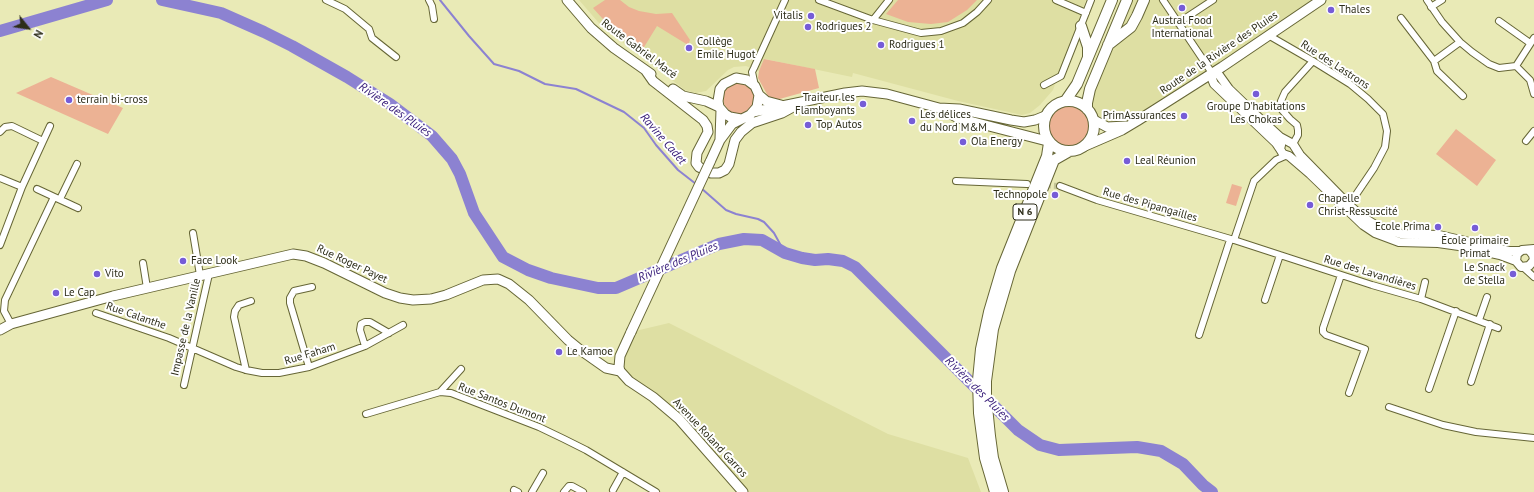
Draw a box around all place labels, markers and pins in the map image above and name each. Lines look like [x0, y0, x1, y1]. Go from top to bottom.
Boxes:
marker: Austral Food International [1177, 3, 1187, 13]
place label: Thales [1339, 3, 1370, 17]
marker: Thales [1326, 5, 1336, 15]
place label: Vitalis [774, 9, 803, 23]
marker: Vitalis [806, 11, 816, 21]
place label: Austral Food International [1152, 14, 1212, 40]
place label: Rodrigues 2 [816, 20, 872, 34]
marker: Rodrigues 2 [803, 22, 813, 32]
place label: Collège Emile Hugot [697, 35, 755, 61]
place label: Rodrigues 1 [889, 38, 945, 52]
marker: Rodrigues 1 [876, 40, 886, 50]
marker: Collège Emile Hugot [684, 43, 694, 53]
marker: Groupe D'habitations Les Chokas [1251, 89, 1261, 99]
place label: Traiteur les Flamboyants [795, 91, 855, 117]
place label: terrain bi-cross [77, 93, 148, 107]
marker: terrain bi-cross [64, 95, 74, 105]
marker: Traiteur les Flamboyants [858, 99, 868, 109]
place label: Groupe D'habitations Les Chokas [1207, 100, 1305, 126]
place label: Les délices du Nord M&M [920, 108, 987, 134]
place label: PrimAssurances [1103, 109, 1176, 123]
marker: PrimAssurances [1179, 111, 1189, 121]
marker: Les délices du Nord M&M [907, 116, 917, 126]
place label: Top Autos [816, 118, 862, 132]
marker: Top Autos [803, 120, 813, 130]
place label: Ola Energy [971, 135, 1022, 149]
marker: Ola Energy [958, 137, 968, 147]
place label: Leal Réunion [1135, 154, 1196, 168]
marker: Leal Réunion [1122, 156, 1132, 166]
place label: Technopole [993, 188, 1047, 202]
marker: Technopole [1050, 190, 1060, 200]
place label: Chapelle Christ-Ressuscité [1318, 192, 1397, 218]
marker: Chapelle Christ-Ressuscité [1305, 200, 1315, 210]
place label: Ecole Prima [1375, 220, 1430, 234]
marker: Ecole Prima [1433, 222, 1443, 232]
marker: École primaire Primat [1470, 223, 1480, 233]
place label: École primaire Primat [1441, 234, 1509, 260]
place label: Face Look [191, 254, 237, 268]
marker: Face Look [178, 256, 188, 266]
place label: Le Snack de Stella [1464, 261, 1505, 287]
place label: Vito [105, 267, 124, 281]
marker: Vito [92, 269, 102, 279]
marker: Le Snack de Stella [1508, 269, 1518, 279]
place label: Le Cap [64, 286, 95, 300]
marker: Le Cap [51, 288, 61, 298]
place label: Le Kamoe [567, 345, 613, 359]
marker: Le Kamoe [554, 347, 564, 357]

